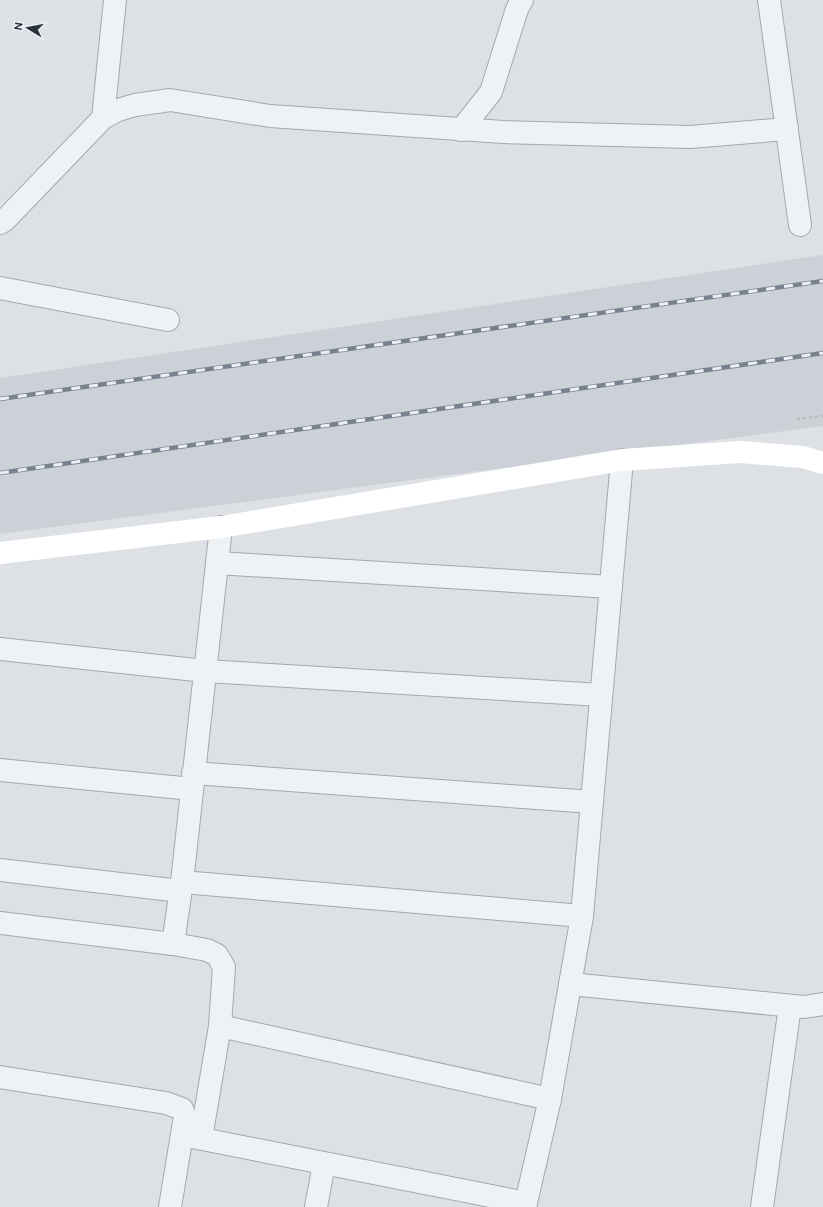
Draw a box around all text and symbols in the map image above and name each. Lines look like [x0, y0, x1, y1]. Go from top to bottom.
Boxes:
north arrow [8, 8, 48, 48]
text: N [12, 21, 25, 31]

